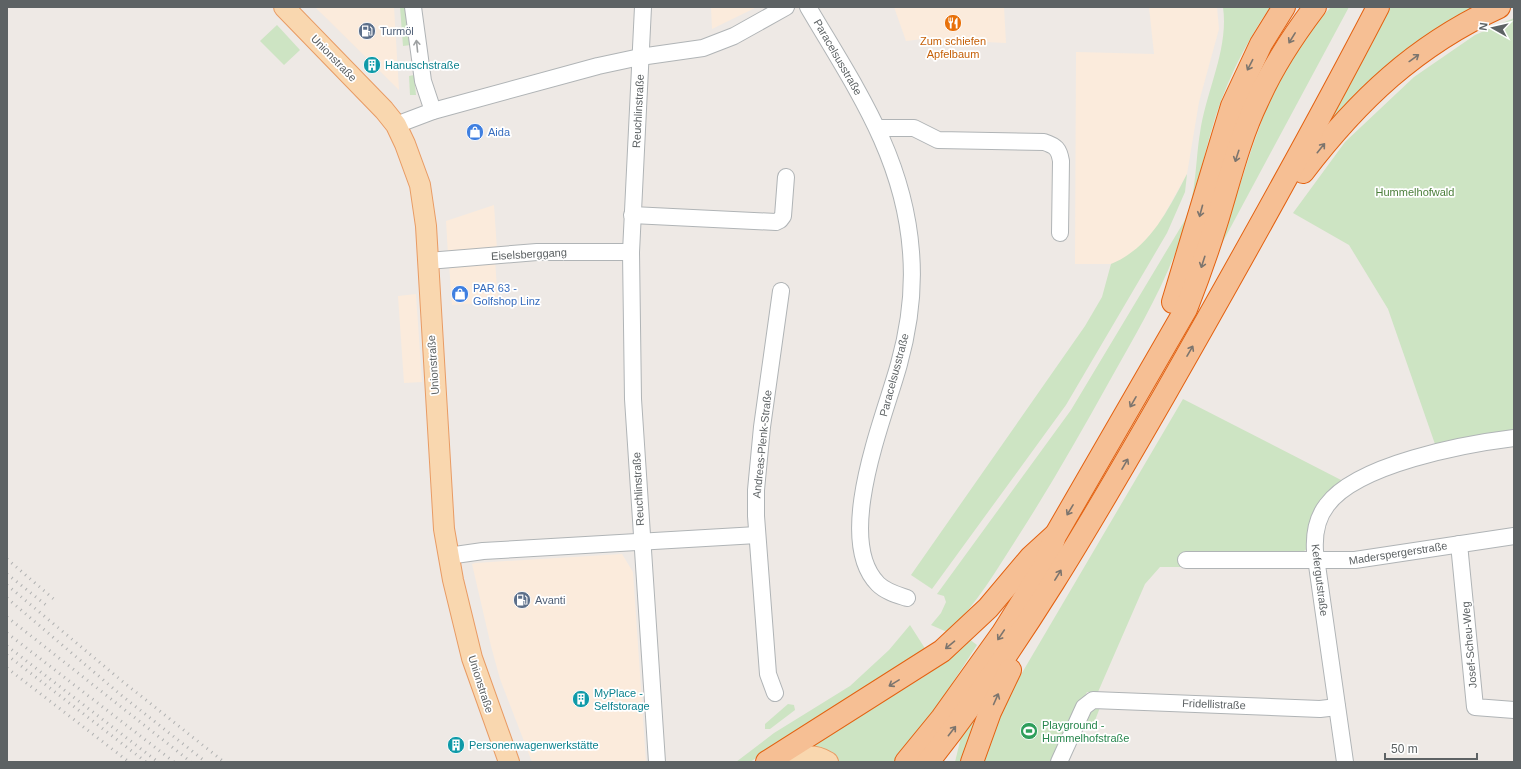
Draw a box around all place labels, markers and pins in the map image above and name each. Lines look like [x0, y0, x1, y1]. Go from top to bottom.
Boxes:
restaurant icon: Zum schiefen Apfelbaum [943, 13, 963, 33]
fuel station icon: Turmöl [357, 21, 377, 41]
place label: Turmöl [380, 25, 414, 37]
place label: Zum schiefen Apfelbaum [920, 35, 986, 60]
building icon: Hanuschstraße [362, 55, 382, 75]
place label: Hanuschstraße [385, 59, 460, 71]
shop icon: Aida [465, 122, 485, 142]
place label: Aida [488, 126, 511, 138]
place label: PAR 63 - Golfshop Linz [473, 282, 540, 307]
shop icon: PAR 63 - Golfshop Linz [450, 284, 470, 304]
fuel station icon: Avanti [512, 590, 532, 610]
place label: Avanti [535, 594, 565, 606]
place label: MyPlace - Selfstorage [594, 687, 650, 712]
building icon: MyPlace - Selfstorage [571, 689, 591, 709]
place label: Playground - Hummelhofstraße [1042, 719, 1129, 744]
sports icon: Playground - Hummelhofstraße [1019, 721, 1039, 741]
building icon: Personenwagenwerkstätte [446, 735, 466, 755]
place label: Personenwagenwerkstätte [469, 739, 599, 751]

